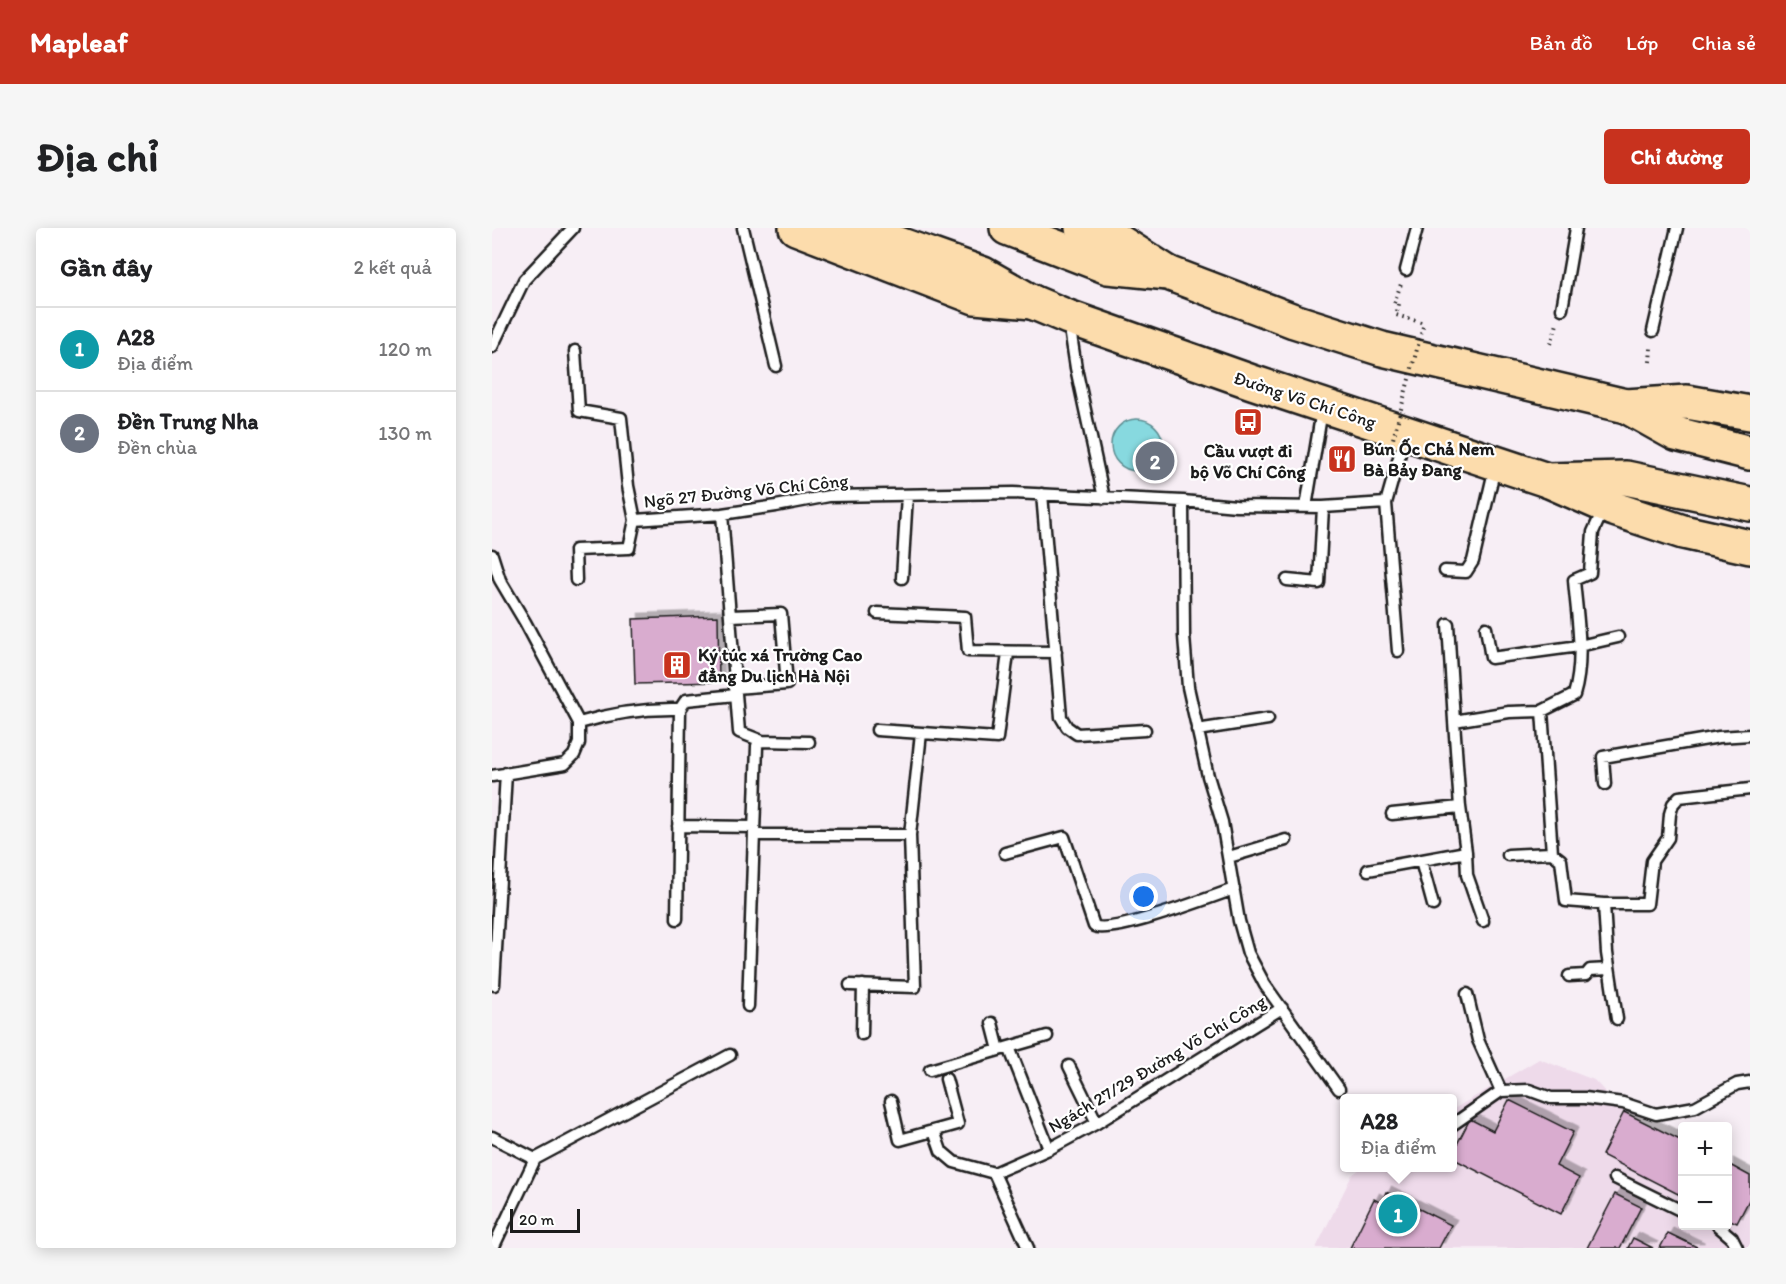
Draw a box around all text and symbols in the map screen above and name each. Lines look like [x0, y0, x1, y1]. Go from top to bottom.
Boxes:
text: Mapleaf [30, 25, 128, 59]
text: Bản đồ [1529, 30, 1593, 55]
text: Lớp [1626, 30, 1658, 55]
text: Chia sẻ [1691, 30, 1756, 55]
button: Chỉ đường [1604, 129, 1750, 184]
text: Địa chỉ [36, 131, 159, 182]
text: Gần đây [60, 251, 152, 283]
text: 2 kết quả [353, 255, 432, 279]
text: A28 [117, 324, 155, 351]
text: 1 [75, 337, 84, 361]
text: 120 m [379, 337, 432, 361]
text: Địa điểm [117, 351, 193, 375]
street label: Đường Võ Chí Công [1231, 367, 1380, 434]
bus stop icon: Cầu vượt đi bộ Võ Chí Công [1232, 406, 1264, 438]
text: Đền Trung Nha [117, 408, 258, 435]
text: 2 [74, 421, 85, 445]
text: 130 m [378, 421, 432, 445]
text: Đền chùa [117, 435, 197, 459]
pin: 2 [1136, 438, 1174, 484]
place label: Bún Ốc Chả Nem Bà Bảy Đang [1363, 438, 1495, 481]
place label: Cầu vượt đi bộ Võ Chí Công [1190, 440, 1306, 483]
restaurant icon: Bún Ốc Chả Nem Bà Bảy Đang [1326, 443, 1358, 475]
street label: Ngõ 27 Đường Võ Chí Công [643, 469, 850, 513]
place label: Ký túc xá Trường Cao đẳng Du lịch Hà Nội [698, 644, 862, 687]
building icon: Ký túc xá Trường Cao đẳng Du lịch Hà Nội [661, 649, 693, 681]
your location [1129, 882, 1158, 911]
street label: Ngách 27/29 Đường Võ Chí Công [1044, 990, 1271, 1138]
popup [1340, 1094, 1457, 1172]
text: A28 [1360, 1108, 1398, 1135]
map controls [1678, 1122, 1732, 1230]
button: + [1678, 1122, 1732, 1176]
text: Địa điểm [1360, 1135, 1437, 1159]
button: − [1678, 1176, 1732, 1230]
pin: 1 [1378, 1192, 1418, 1236]
scale bar [510, 1206, 580, 1234]
text: 20 m [519, 1210, 554, 1229]

